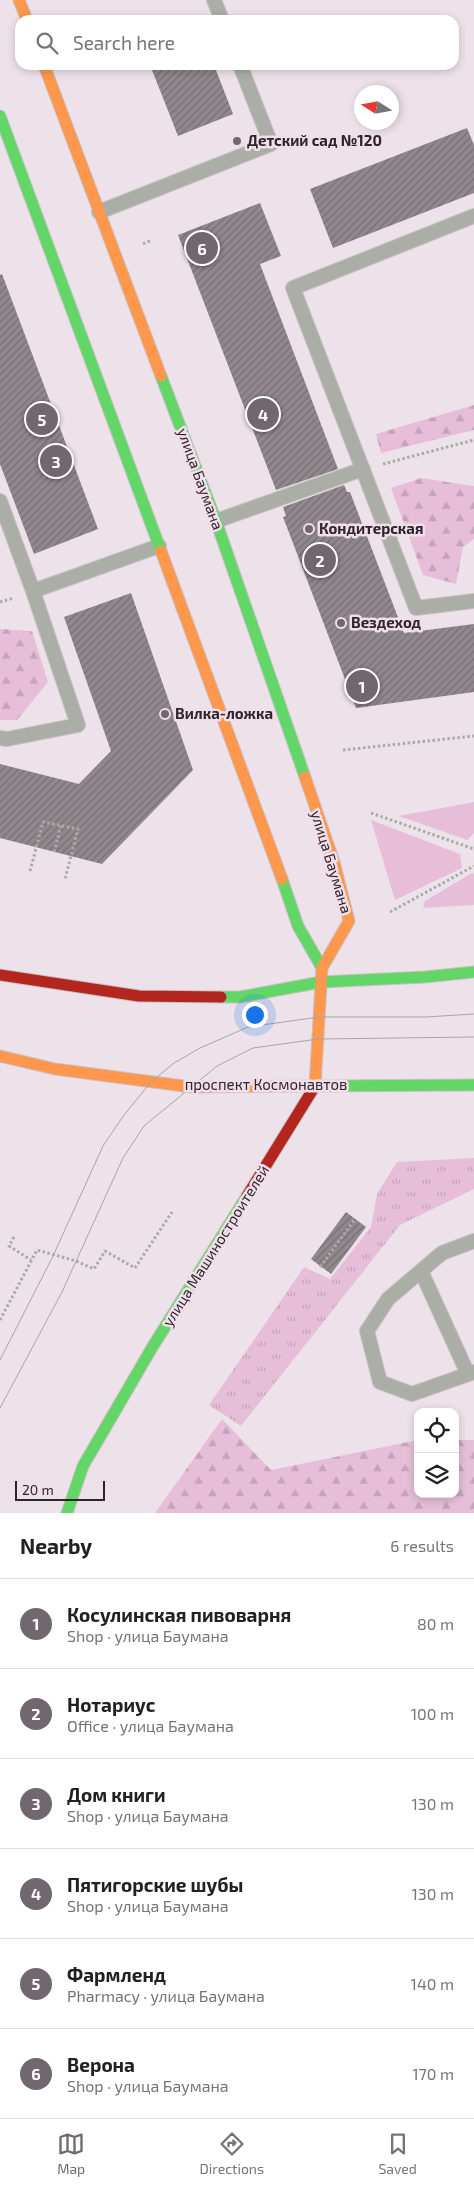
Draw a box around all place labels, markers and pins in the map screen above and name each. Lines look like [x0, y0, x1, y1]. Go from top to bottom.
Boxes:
place label: Детский сад №120 [247, 131, 382, 149]
marker: Детский сад №120 [231, 135, 243, 147]
pin: 6 [186, 229, 218, 267]
pin: 4 [247, 395, 279, 433]
pin: 5 [26, 400, 58, 438]
pin: 3 [40, 442, 72, 480]
place label: Кондитерская [319, 519, 423, 537]
marker: Кондитерская [303, 523, 315, 535]
pin: 2 [304, 541, 336, 579]
place label: Вездеход [351, 613, 422, 631]
marker: Вездеход [335, 617, 347, 629]
pin: 1 [346, 667, 378, 705]
place label: Вилка-ложка [175, 704, 273, 722]
marker: Вилка-ложка [159, 708, 171, 720]

